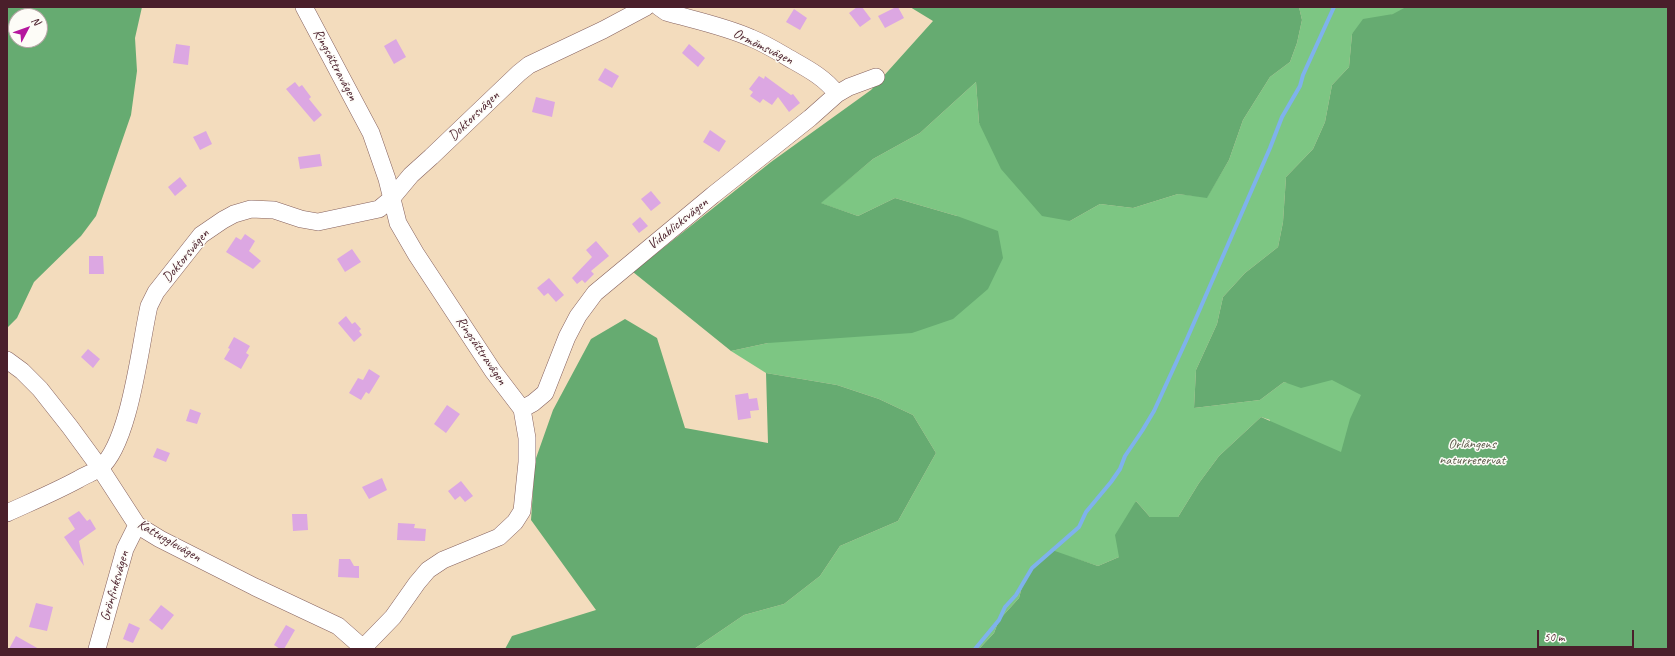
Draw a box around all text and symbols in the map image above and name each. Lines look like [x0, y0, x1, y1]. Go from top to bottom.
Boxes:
north arrow [8, 8, 48, 48]
text: N [29, 14, 44, 28]
street label: Ormömsvägen [730, 25, 796, 69]
street label: Ringsättravägen [309, 26, 361, 104]
street label: Doktorsvägen [445, 88, 503, 144]
street label: Vidablicksvägen [644, 194, 712, 254]
street label: Doktorsvägen [159, 226, 213, 286]
street label: Ringsättravägen [452, 314, 510, 388]
park label: Orlångens naturreservat [1439, 436, 1505, 468]
street label: Kattugglevägen [134, 516, 204, 566]
street label: Grönfinksvägen [97, 549, 133, 623]
scale bar [1539, 622, 1636, 648]
text: 50 m [1544, 629, 1564, 645]

